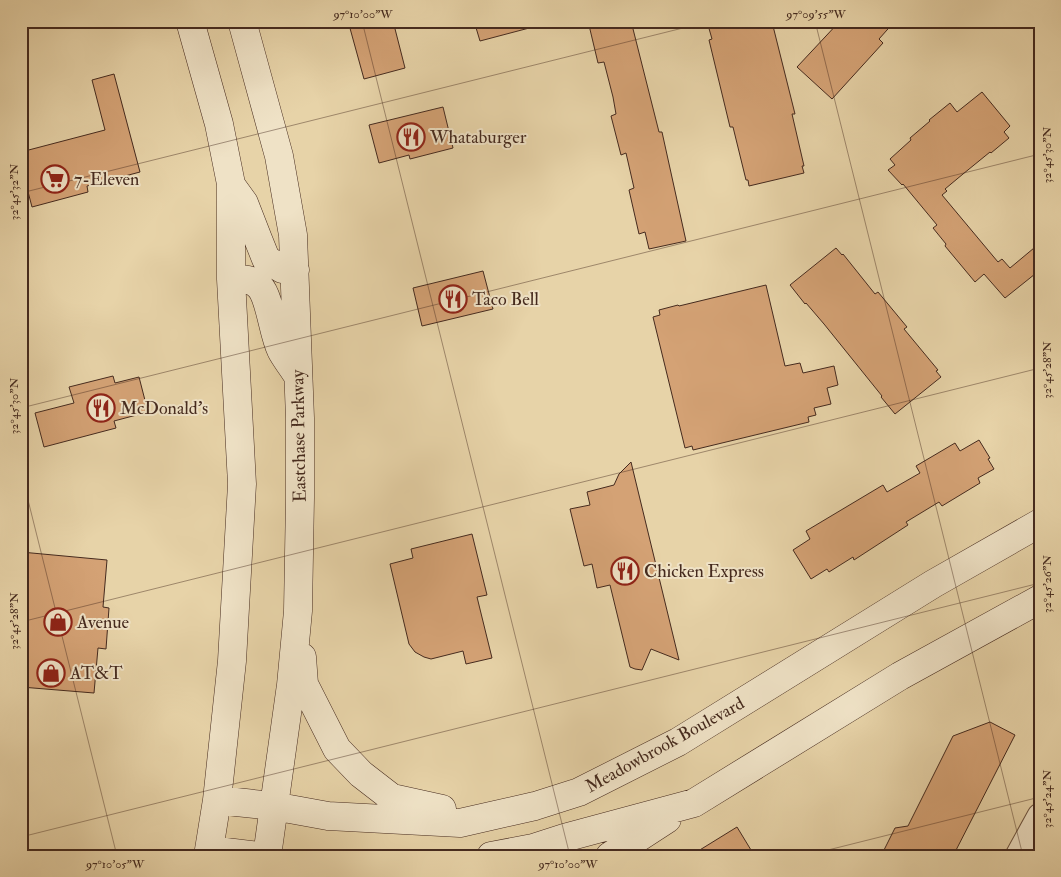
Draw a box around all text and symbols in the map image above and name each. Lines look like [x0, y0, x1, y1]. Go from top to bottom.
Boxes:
text: 97°10'00"W [332, 7, 393, 22]
text: 97°09'55"W [785, 7, 846, 22]
restaurant icon: Whataburger [396, 122, 426, 152]
place label: Whataburger [429, 126, 527, 149]
text: 32°45'30"N [1040, 127, 1055, 183]
text: 32°45'32"N [7, 164, 22, 220]
supermarket icon: 7-Eleven [40, 164, 70, 194]
place label: 7-Eleven [74, 168, 139, 191]
restaurant icon: Taco Bell [438, 284, 468, 314]
place label: Taco Bell [472, 288, 539, 311]
text: 32°45'28"N [1040, 341, 1055, 399]
street label: Eastchase Parkway [286, 368, 312, 503]
text: 32°45'30"N [7, 378, 22, 434]
restaurant icon: McDonald's [86, 393, 116, 423]
place label: McDonald's [120, 397, 208, 420]
text: 32°45'26"N [1040, 555, 1055, 613]
restaurant icon: Chicken Express [610, 556, 640, 586]
place label: Chicken Express [644, 560, 764, 583]
text: 32°45'28"N [7, 592, 22, 650]
shop icon: Avenue [43, 607, 73, 637]
place label: Avenue [76, 611, 130, 634]
shop icon: AT&T [36, 658, 66, 688]
place label: AT&T [69, 662, 123, 685]
street label: Meadowbrook Boulevard [582, 692, 749, 798]
text: 32°45'24"N [1040, 770, 1055, 828]
text: 97°10'05"W [85, 857, 145, 872]
text: 97°10'00"W [537, 857, 598, 872]

